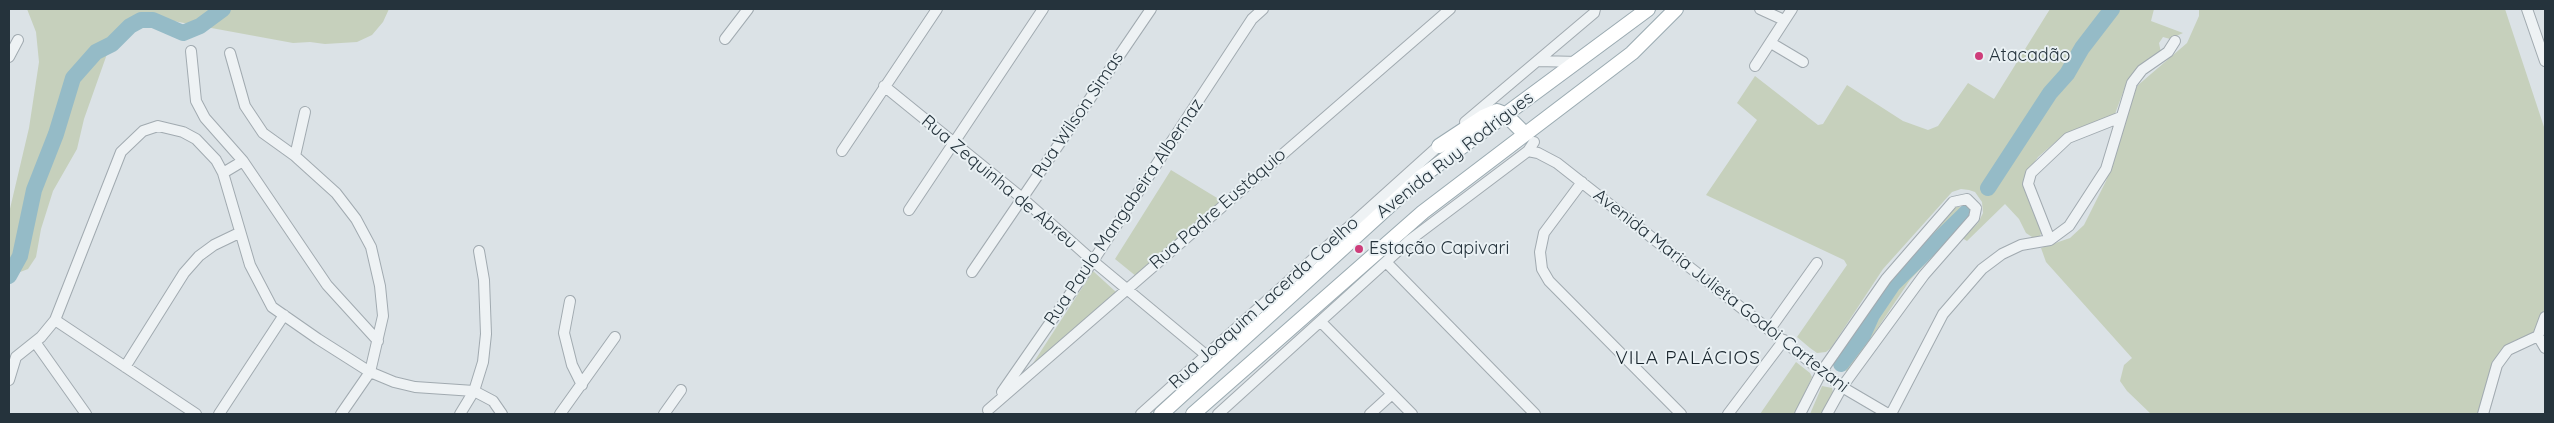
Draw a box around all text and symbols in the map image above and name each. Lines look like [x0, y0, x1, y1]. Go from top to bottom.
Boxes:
place label: Atacadão [1989, 45, 2070, 67]
street label: Rua Wilson Simas [1028, 48, 1128, 182]
marker: Atacadão [1973, 50, 1985, 62]
street label: Avenida Ruy Rodrigues [1372, 87, 1538, 223]
street label: Rua Paulo Mangabeira Albernaz [1040, 95, 1208, 329]
street label: Rua Zequinha de Abreu [917, 111, 1081, 253]
street label: Rua Padre Eustáquio [1145, 144, 1291, 274]
street label: Avenida Maria Julieta Godoi Cartezani [1589, 185, 1853, 397]
street label: Rua Joaquim Lacerda Coelho [1165, 212, 1363, 394]
place label: Estação Capivari [1369, 238, 1509, 260]
marker: Estação Capivari [1353, 243, 1365, 255]
district label: VILA PALÁCIOS [1614, 347, 1762, 369]

